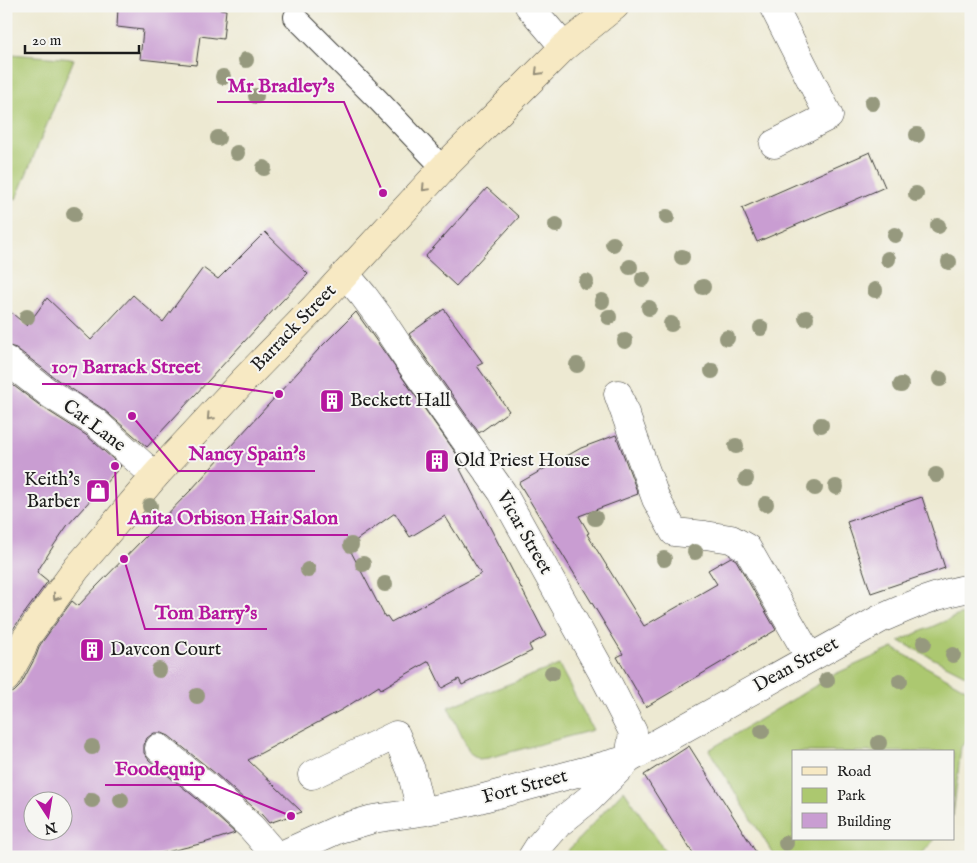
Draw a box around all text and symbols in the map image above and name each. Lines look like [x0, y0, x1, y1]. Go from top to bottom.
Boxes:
scale bar [25, 22, 139, 54]
text: 20 m [32, 31, 62, 50]
one-way arrow [535, 66, 544, 75]
callout: Mr Bradley's [217, 67, 344, 102]
text: Mr Bradley's [227, 74, 335, 99]
one-way arrow [422, 183, 431, 192]
street label: Barrack Street [246, 279, 342, 377]
callout: 107 Barrack Street [42, 349, 211, 384]
text: 107 Barrack Street [51, 355, 201, 380]
building icon: Beckett Hall [319, 388, 345, 414]
place label: Beckett Hall [350, 389, 451, 413]
street label: Cat Lane [58, 394, 131, 458]
one-way arrow [206, 411, 215, 420]
callout: Nancy Spain's [178, 436, 315, 471]
text: Nancy Spain's [188, 442, 305, 467]
building icon: Old Priest House [424, 448, 450, 474]
place label: Old Priest House [454, 449, 590, 473]
place label: Keith's Barber [24, 468, 80, 514]
shop icon: Keith's Barber [85, 478, 111, 504]
street label: Vicar Street [490, 486, 558, 579]
callout: Anita Orbison Hair Salon [118, 500, 348, 535]
text: Anita Orbison Hair Salon [127, 506, 339, 531]
one-way arrow [53, 591, 62, 601]
callout: Tom Barry’s [145, 594, 267, 629]
text: Tom Barry’s [154, 601, 257, 626]
street label: Dean Street [749, 632, 843, 698]
building icon: Davcon Court [79, 637, 105, 663]
place label: Davcon Court [110, 638, 222, 662]
callout: Foodequip [105, 750, 215, 785]
legend [792, 750, 954, 840]
text: Foodequip [115, 757, 205, 782]
text: Road [837, 762, 872, 781]
street label: Fort Street [480, 764, 571, 810]
text: Park [837, 786, 867, 805]
north arrow [22, 790, 72, 840]
text: Building [837, 812, 892, 831]
text: N [43, 817, 59, 838]

